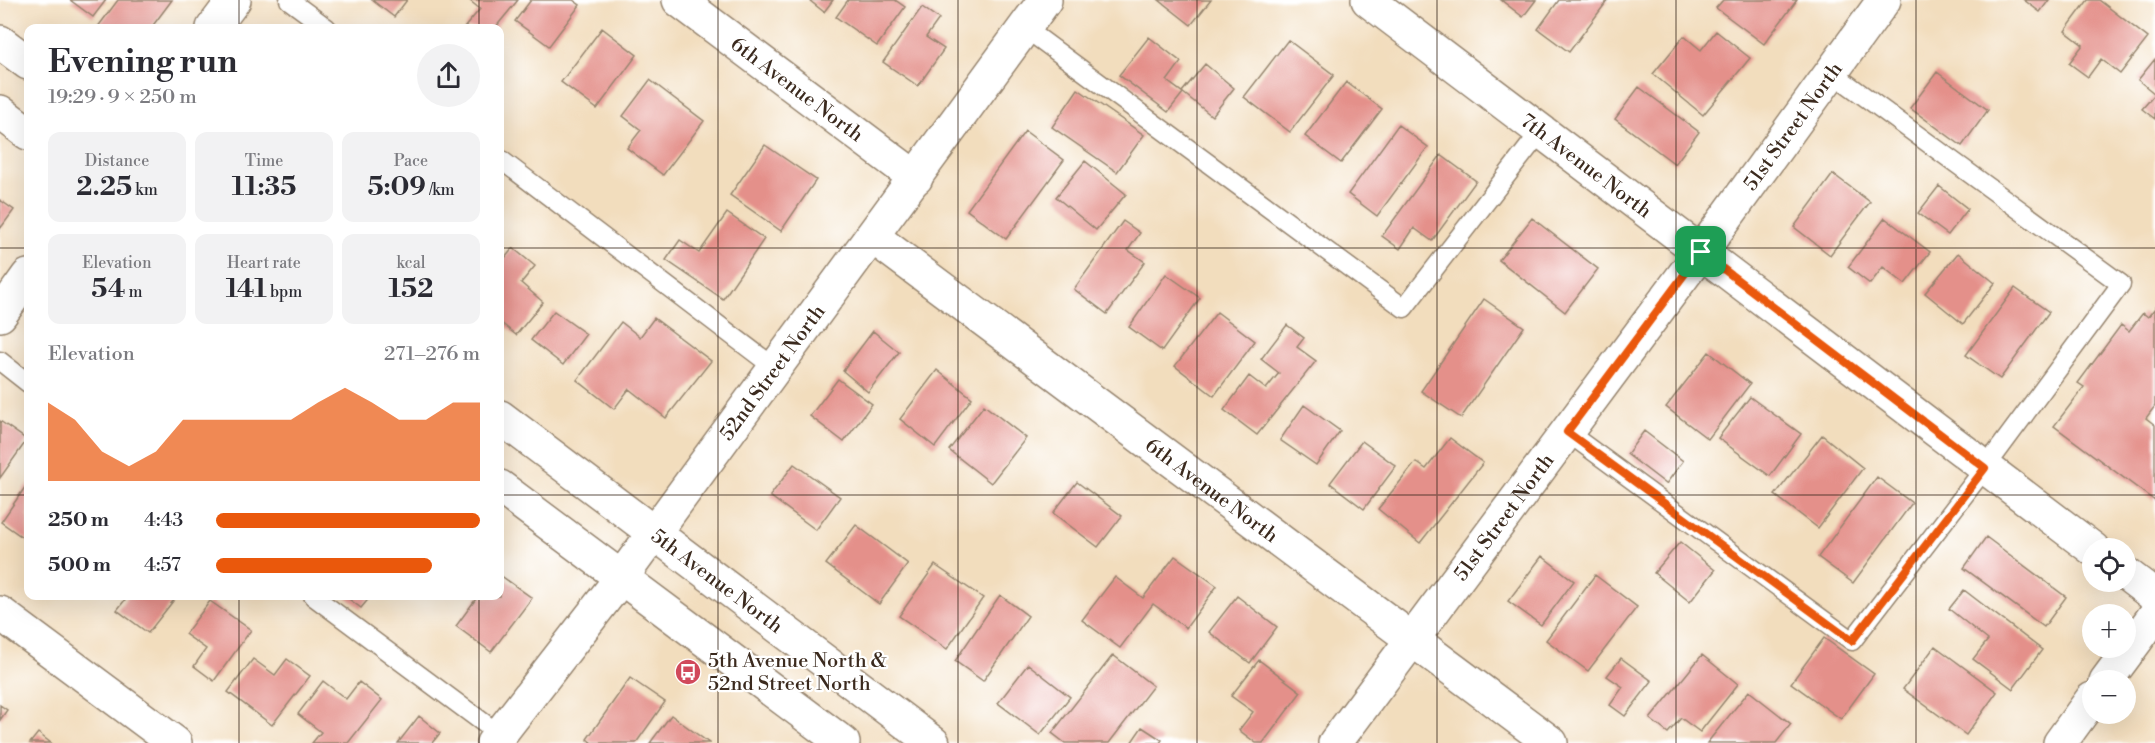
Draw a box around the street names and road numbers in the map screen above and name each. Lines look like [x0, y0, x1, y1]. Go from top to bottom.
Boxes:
street label: 6th Avenue North [725, 32, 868, 148]
street label: 51st Street North [1739, 58, 1849, 196]
street label: 7th Avenue North [1515, 109, 1656, 224]
street label: 52nd Street North [715, 300, 831, 446]
street label: 6th Avenue North [1140, 433, 1283, 549]
street label: 51st Street North [1449, 449, 1560, 586]
street label: 5th Avenue North [645, 524, 787, 640]

